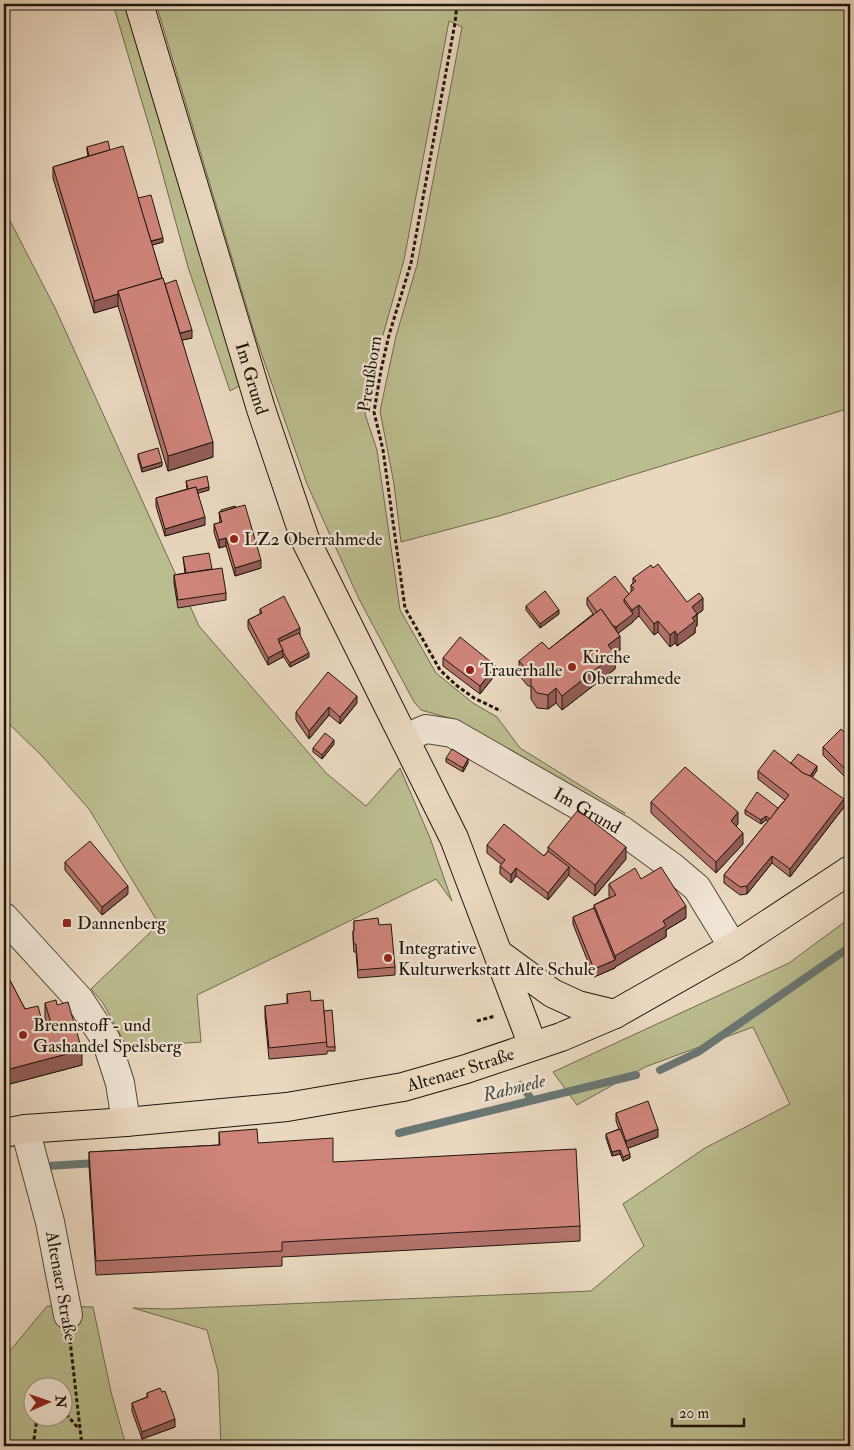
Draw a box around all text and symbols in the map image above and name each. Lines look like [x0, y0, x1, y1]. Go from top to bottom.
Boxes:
street label: Preußborn [353, 334, 387, 414]
street label: Im Grund [230, 339, 274, 418]
place label: LZ2 Oberrahmede [244, 528, 383, 551]
marker: LZ2 Oberrahmede [228, 533, 240, 545]
place label: Kirche Oberrahmede [582, 646, 682, 690]
place label: Trauerhalle [480, 659, 563, 682]
marker: Kirche Oberrahmede [566, 661, 578, 673]
marker: Trauerhalle [464, 664, 476, 676]
street label: Im Grund [549, 782, 625, 839]
place label: Dannenberg [77, 912, 167, 935]
marker: Dannenberg [61, 917, 73, 929]
place label: Integrative Kulturwerkstatt Alte Schule [398, 937, 596, 981]
marker: Integrative Kulturwerkstatt Alte Schule [382, 952, 394, 964]
place label: Brennstoff - und Gashandel Spelsberg [33, 1014, 183, 1058]
marker: Brennstoff - und Gashandel Spelsberg [17, 1029, 29, 1041]
street label: Altenaer Straße [403, 1042, 518, 1097]
water label: Rahmede [479, 1068, 549, 1108]
street label: Altenaer Straße [40, 1228, 82, 1343]
north arrow [22, 1378, 72, 1428]
text: N [52, 1394, 69, 1409]
scale bar [672, 1395, 744, 1427]
text: 20 m [679, 1404, 709, 1423]

